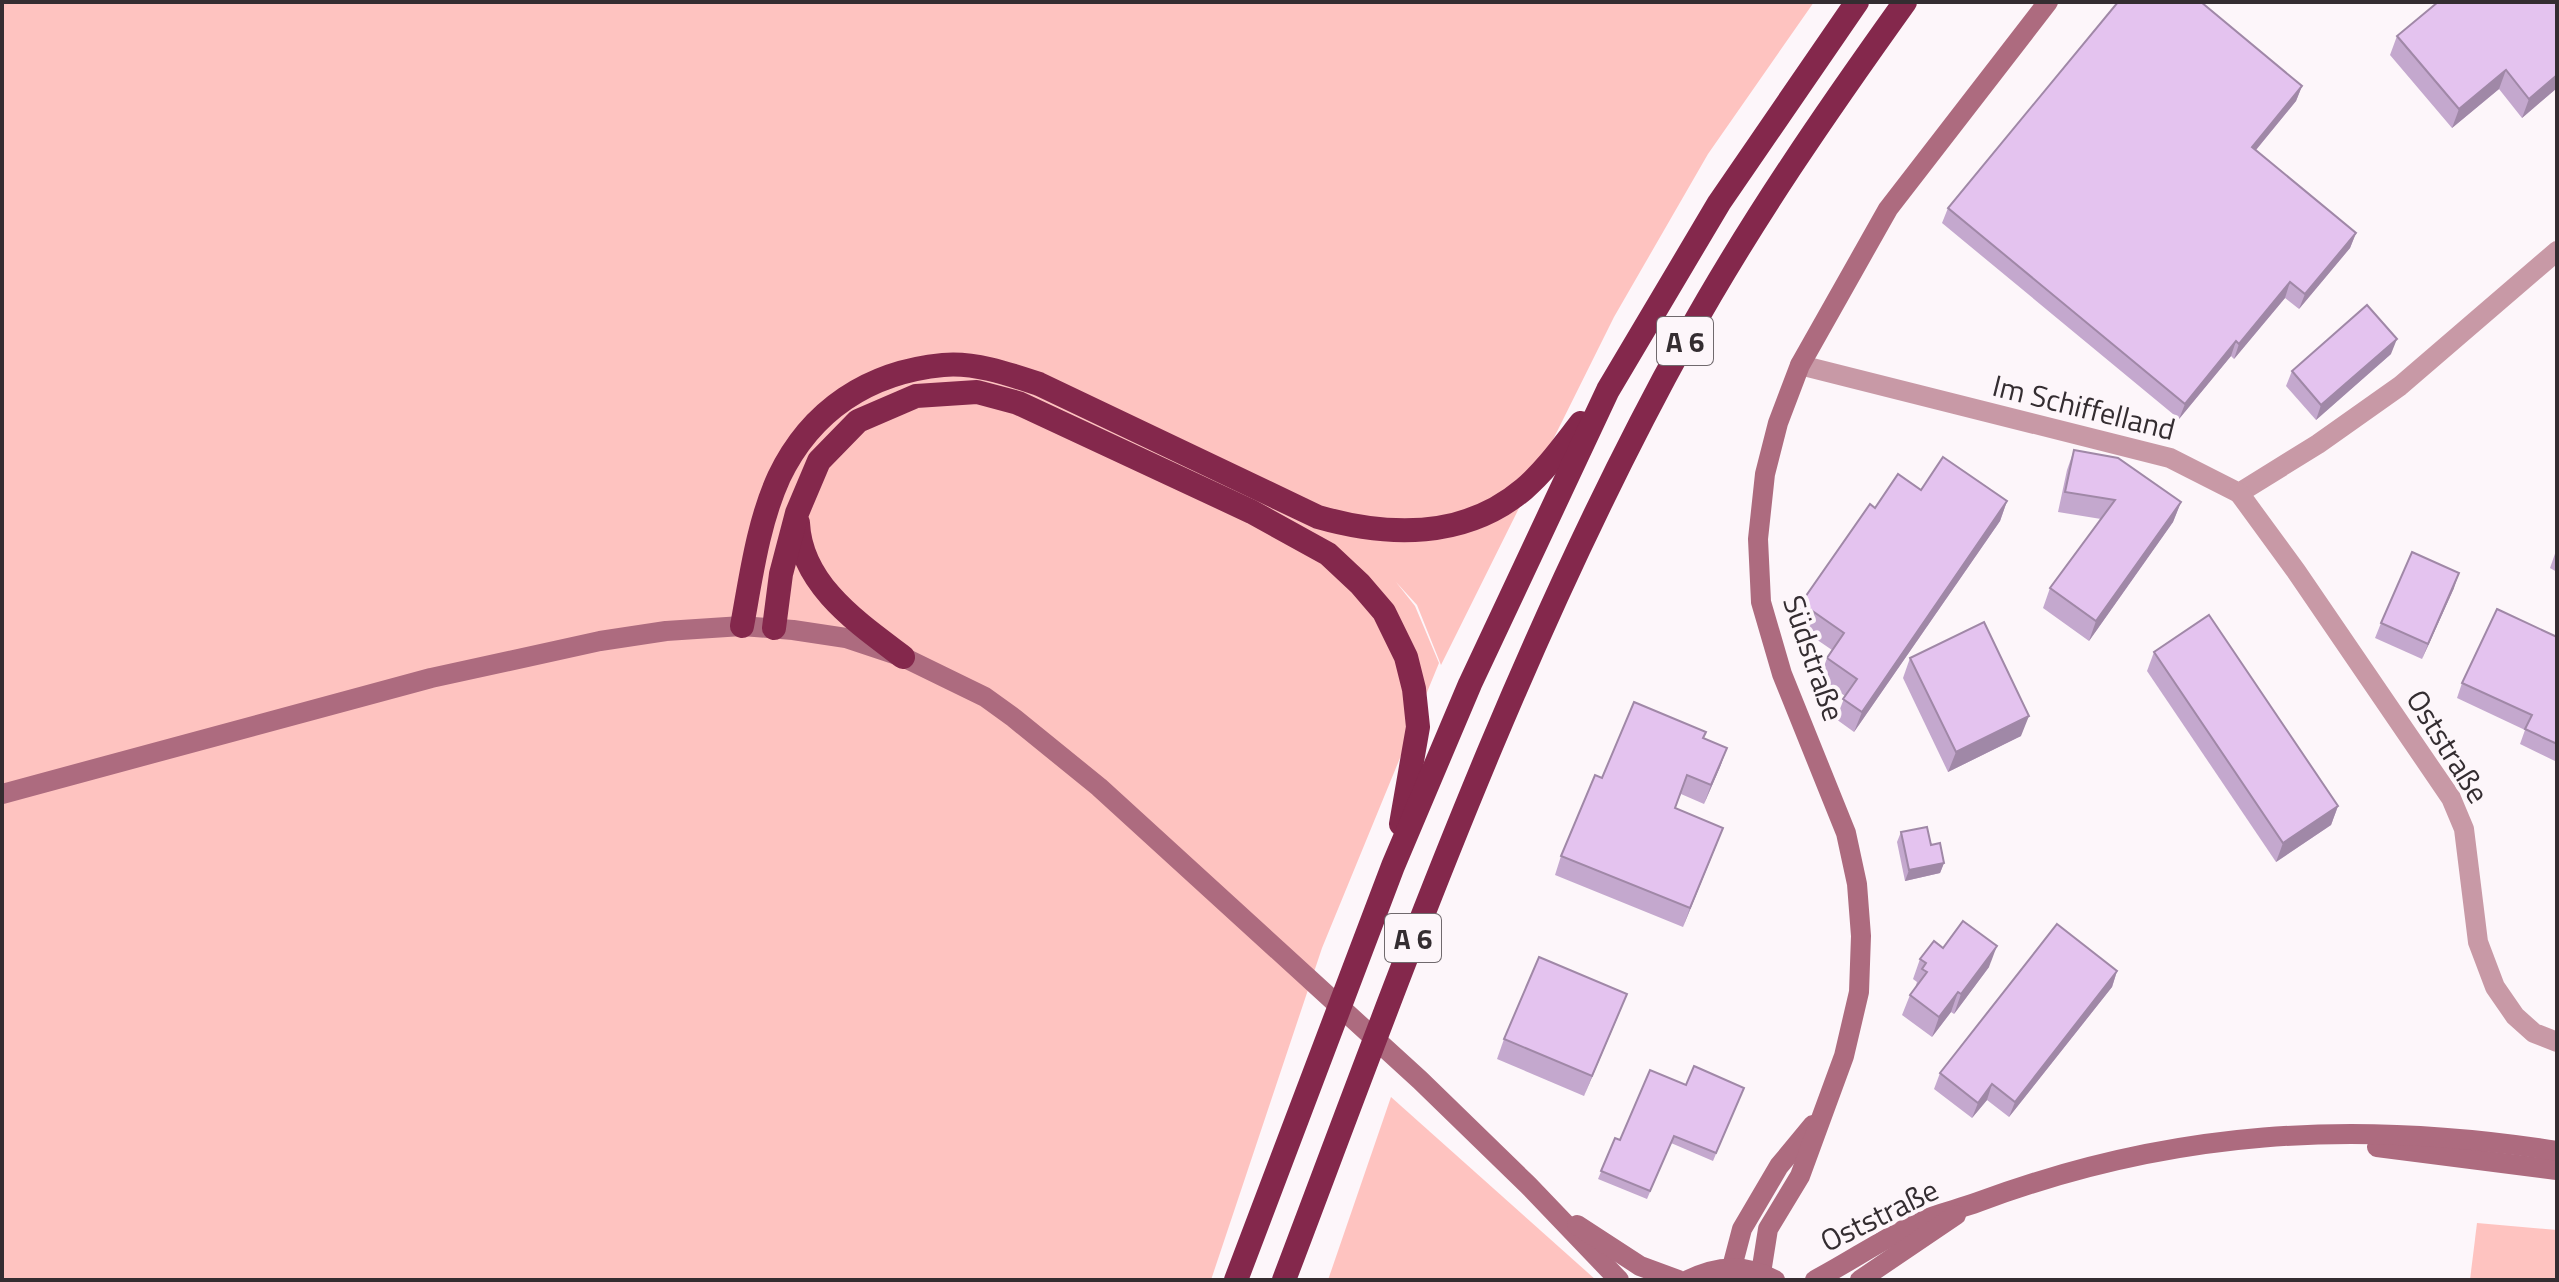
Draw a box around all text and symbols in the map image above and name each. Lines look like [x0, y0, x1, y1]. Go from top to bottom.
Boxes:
road number: A 6 [1657, 317, 1713, 365]
street label: Im Schiffelland [1988, 362, 2180, 452]
street label: Südstraße [1771, 589, 1857, 727]
street label: Oststraße [2395, 680, 2501, 812]
road number: A 6 [1385, 914, 1441, 962]
street label: Oststraße [1812, 1167, 1946, 1263]

